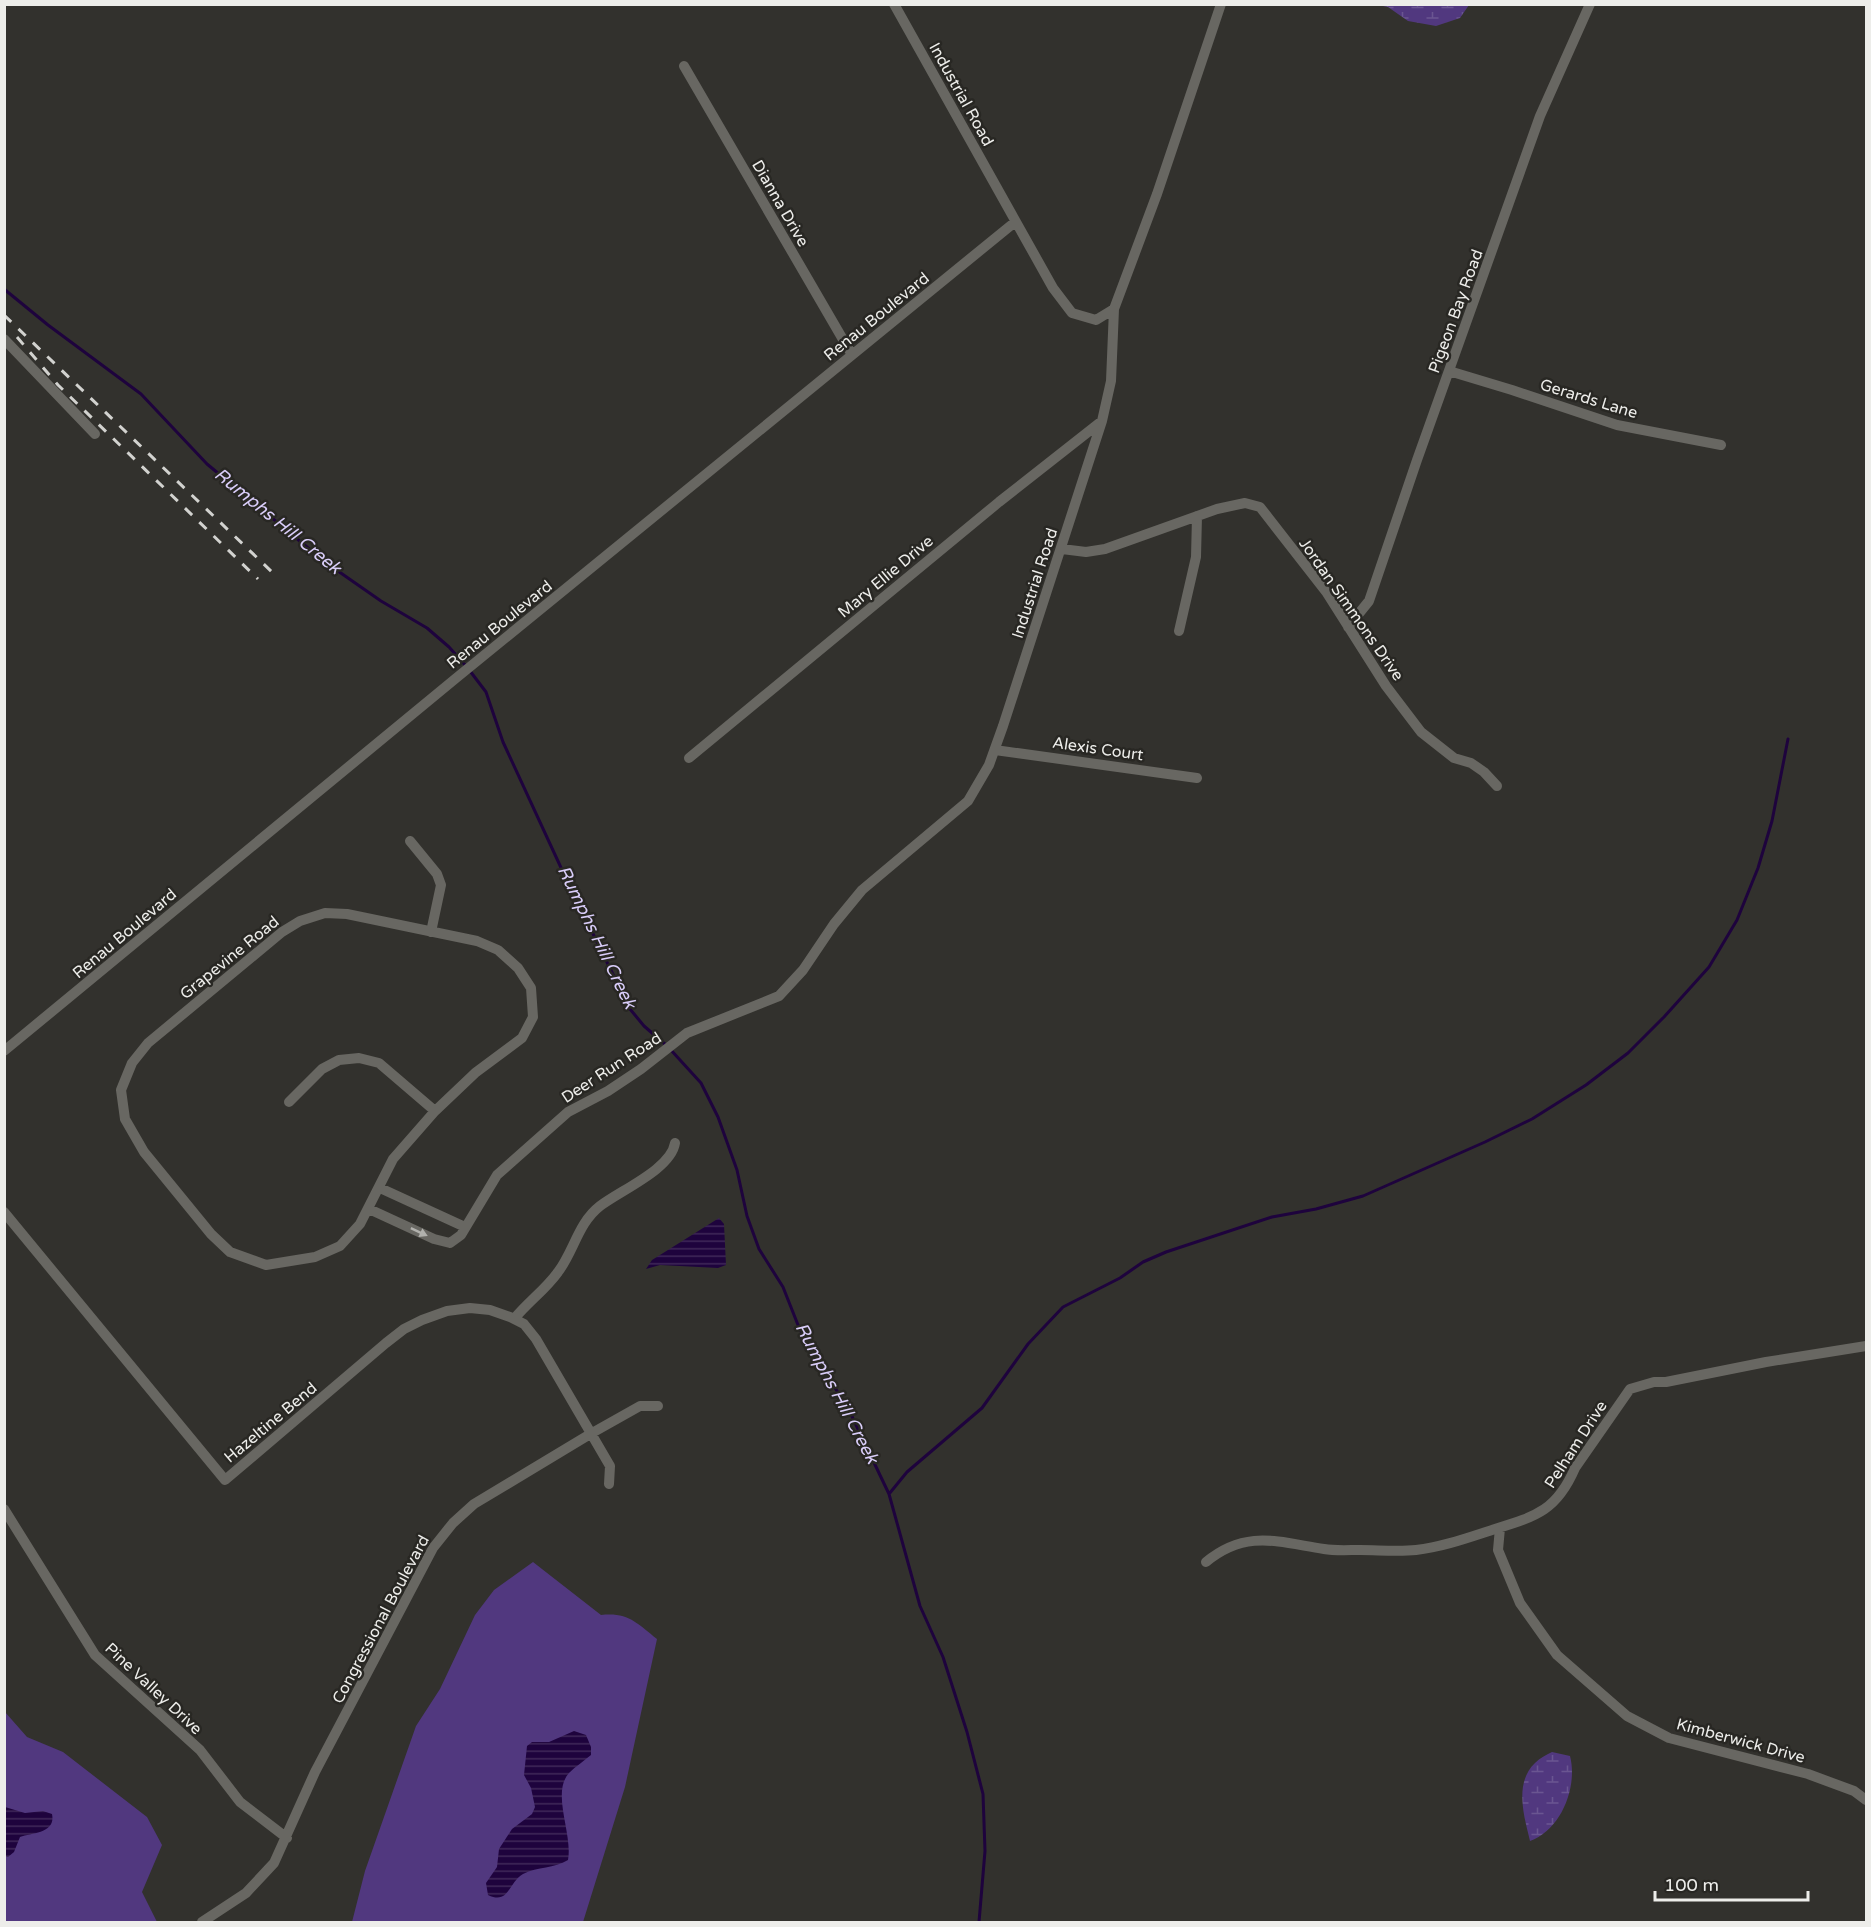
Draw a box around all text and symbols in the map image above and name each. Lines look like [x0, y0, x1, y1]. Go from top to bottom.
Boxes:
street label: Industrial Road [924, 39, 998, 150]
street label: Dianna Drive [747, 157, 813, 250]
street label: Pigeon Bay Road [1424, 247, 1488, 376]
street label: Renau Boulevard [820, 268, 933, 365]
street label: Gerards Lane [1537, 375, 1640, 423]
water label: Rumphs Hill Creek [210, 463, 347, 580]
street label: Industrial Road [1008, 525, 1062, 641]
street label: Mary Ellie Drive [834, 531, 937, 622]
street label: Jordan Simmons Drive [1294, 534, 1408, 685]
street label: Renau Boulevard [443, 576, 556, 673]
street label: Alexis Court [1051, 733, 1145, 765]
water label: Rumphs Hill Creek [553, 862, 642, 1013]
street label: Renau Boulevard [68, 884, 181, 983]
street label: Grapevine Road [176, 912, 283, 1004]
street label: Deer Run Road [558, 1028, 665, 1108]
one-way arrow [410, 1228, 427, 1237]
water label: Rumphs Hill Creek [791, 1319, 884, 1468]
street label: Hazeltine Bend [220, 1378, 321, 1467]
street label: Pelham Drive [1540, 1397, 1612, 1492]
street label: Congressional Boulevard [328, 1532, 434, 1707]
street label: Pine Valley Drive [100, 1638, 206, 1739]
street label: Kimberwick Drive [1674, 1714, 1807, 1768]
scale bar [1655, 1864, 1808, 1902]
text: 100 m [1664, 1874, 1719, 1896]

